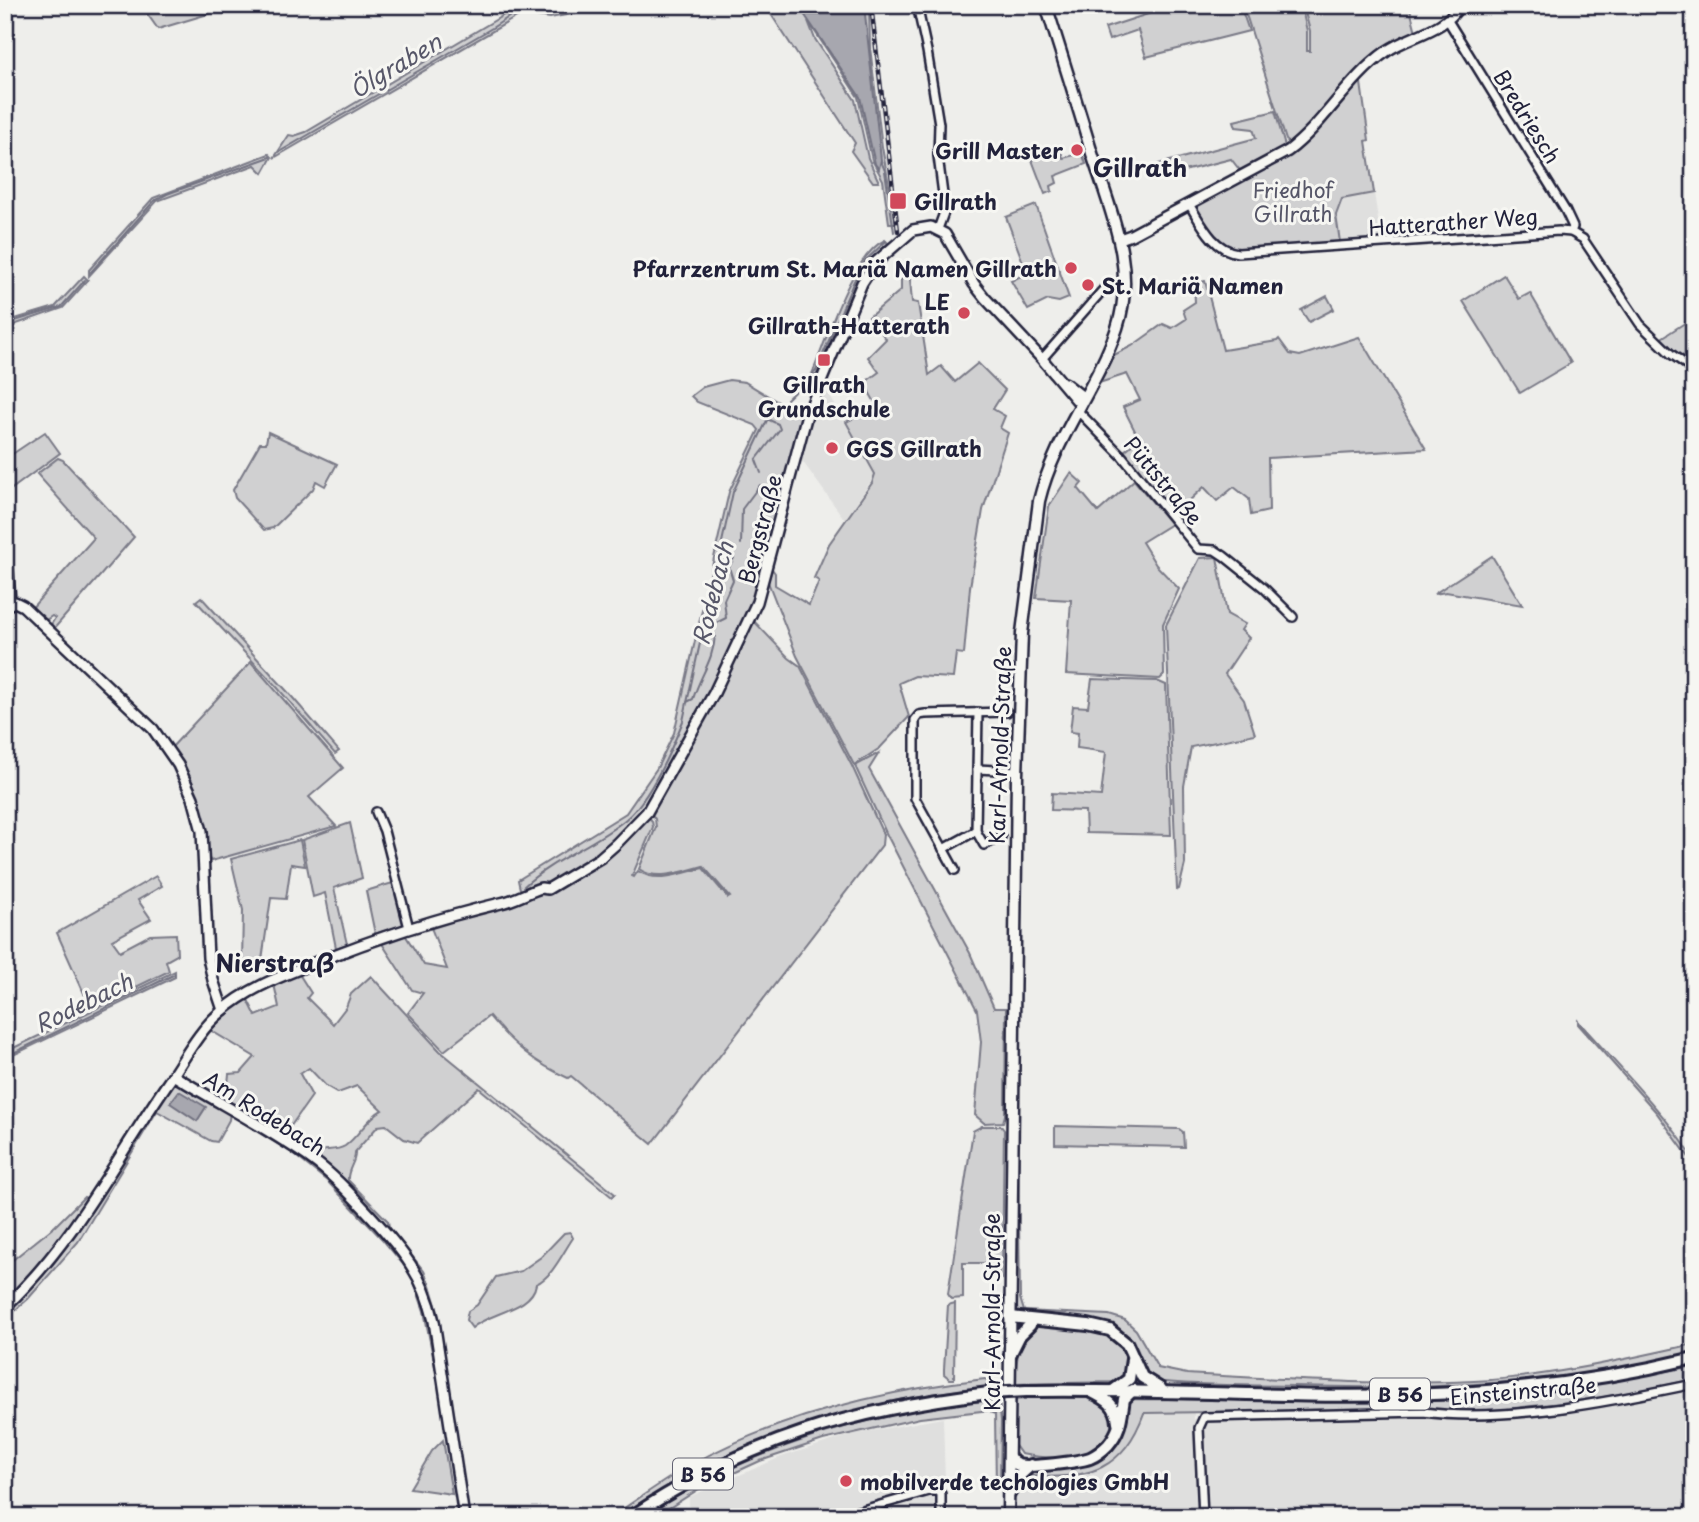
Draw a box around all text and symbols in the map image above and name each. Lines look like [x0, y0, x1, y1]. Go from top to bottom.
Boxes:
water label: Ölgraben [342, 23, 449, 106]
street label: Bredriesch [1487, 63, 1569, 169]
place label: Grill Master [935, 134, 1063, 166]
marker: Grill Master [1069, 142, 1085, 158]
district label: Gillrath [1093, 149, 1187, 185]
park label: Friedhof Gillrath [1253, 173, 1335, 229]
place label: Gillrath [914, 185, 997, 217]
marker: Gillrath [888, 191, 908, 211]
street label: Hatterather Weg [1367, 199, 1539, 243]
place label: Pfarrzentrum St. Mariä Namen Gillrath [633, 252, 1057, 284]
marker: Pfarrzentrum St. Mariä Namen Gillrath [1063, 260, 1079, 276]
place label: St. Mariä Namen [1102, 269, 1284, 301]
marker: St. Mariä Namen [1080, 277, 1096, 293]
place label: LE Gillrath-Hatterath [748, 285, 950, 341]
marker: LE Gillrath-Hatterath [956, 305, 972, 321]
marker: Gillrath Grundschule [816, 352, 832, 368]
place label: Gillrath Grundschule [758, 368, 890, 424]
street label: Püttstraße [1117, 428, 1211, 532]
place label: GGS Gillrath [846, 432, 982, 464]
marker: GGS Gillrath [824, 440, 840, 456]
street label: Bergstraße [729, 471, 789, 587]
water label: Rodebach [682, 537, 742, 648]
street label: Karl-Arnold-Straße [980, 646, 1018, 844]
district label: Nierstraß [215, 944, 335, 980]
water label: Rodebach [28, 963, 139, 1041]
street label: Am Rodebach [198, 1062, 332, 1162]
street label: Karl-Arnold-Straße [975, 1213, 1007, 1411]
street label: Einsteinstraße [1449, 1368, 1597, 1412]
road number: B 56 [1370, 1378, 1430, 1410]
road number: B 56 [673, 1458, 733, 1490]
place label: mobilverde techologies GmbH [860, 1465, 1169, 1497]
marker: mobilverde techologies GmbH [838, 1473, 854, 1489]

